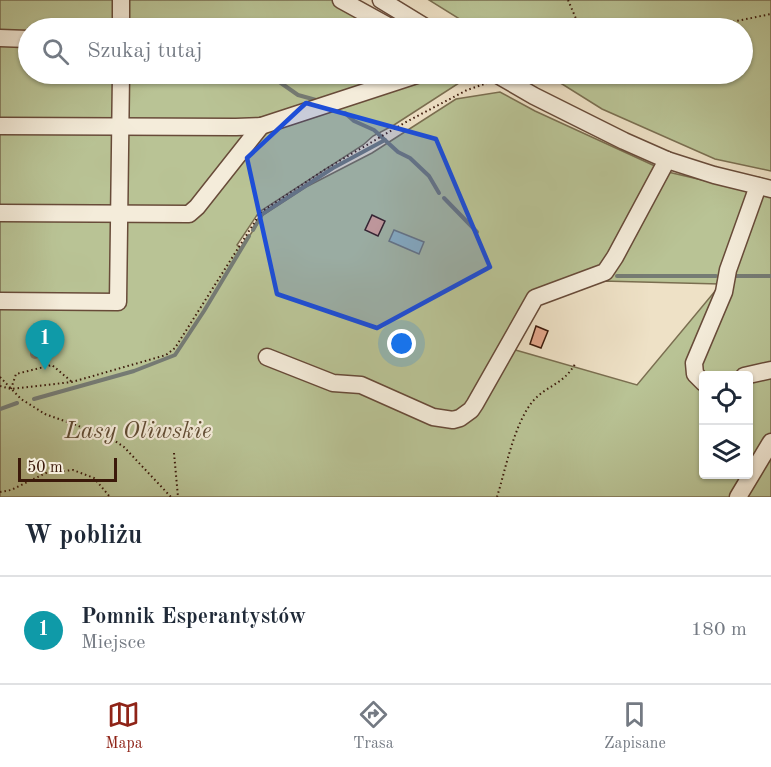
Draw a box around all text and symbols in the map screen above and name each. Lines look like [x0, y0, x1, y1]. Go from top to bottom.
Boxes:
search box [18, 18, 753, 84]
icon: search [39, 35, 72, 68]
text: Szukaj tutaj [87, 40, 203, 62]
pin: 1 [26, 320, 64, 370]
your location [387, 329, 416, 358]
map controls [699, 371, 753, 479]
button: locate [699, 371, 753, 425]
park label: Lasy Oliwskie [63, 420, 212, 444]
button: layers [699, 425, 753, 479]
scale bar [18, 455, 117, 482]
text: 50 m [27, 460, 63, 476]
text: W pobliżu [24, 523, 142, 549]
text: Pomnik Esperantystów [81, 606, 306, 628]
text: 1 [38, 620, 49, 640]
text: 180 m [691, 620, 747, 640]
text: Miejsce [81, 633, 145, 653]
tab: Mapa [105, 698, 143, 754]
tab: Trasa [353, 698, 394, 754]
tab: Zapisane [604, 698, 666, 754]

